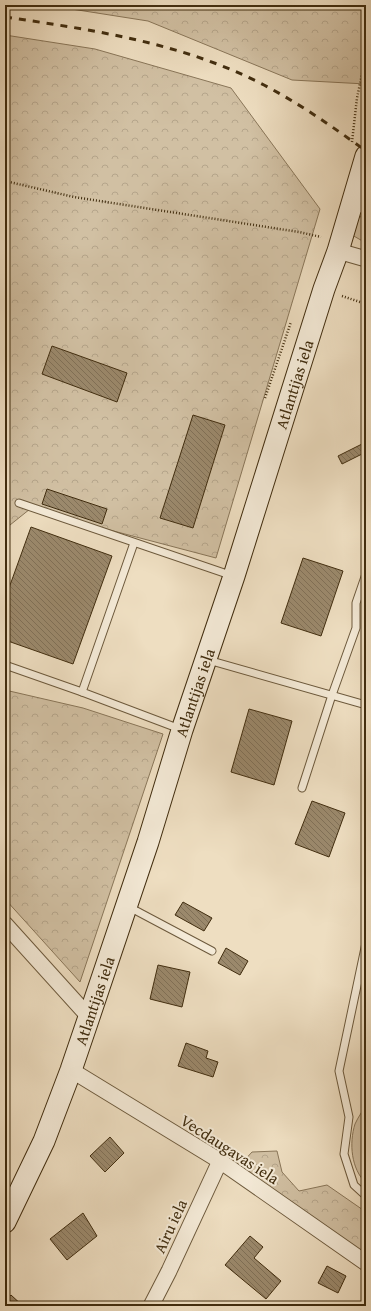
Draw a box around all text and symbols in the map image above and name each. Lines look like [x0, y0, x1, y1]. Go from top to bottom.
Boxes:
street label: Atlantijas iela [269, 336, 320, 432]
street label: Atlantijas iela [169, 645, 221, 740]
street label: Atlantijas iela [68, 953, 121, 1048]
street label: Vecdaugavas iela [176, 1108, 284, 1190]
street label: Airu iela [147, 1195, 193, 1257]

